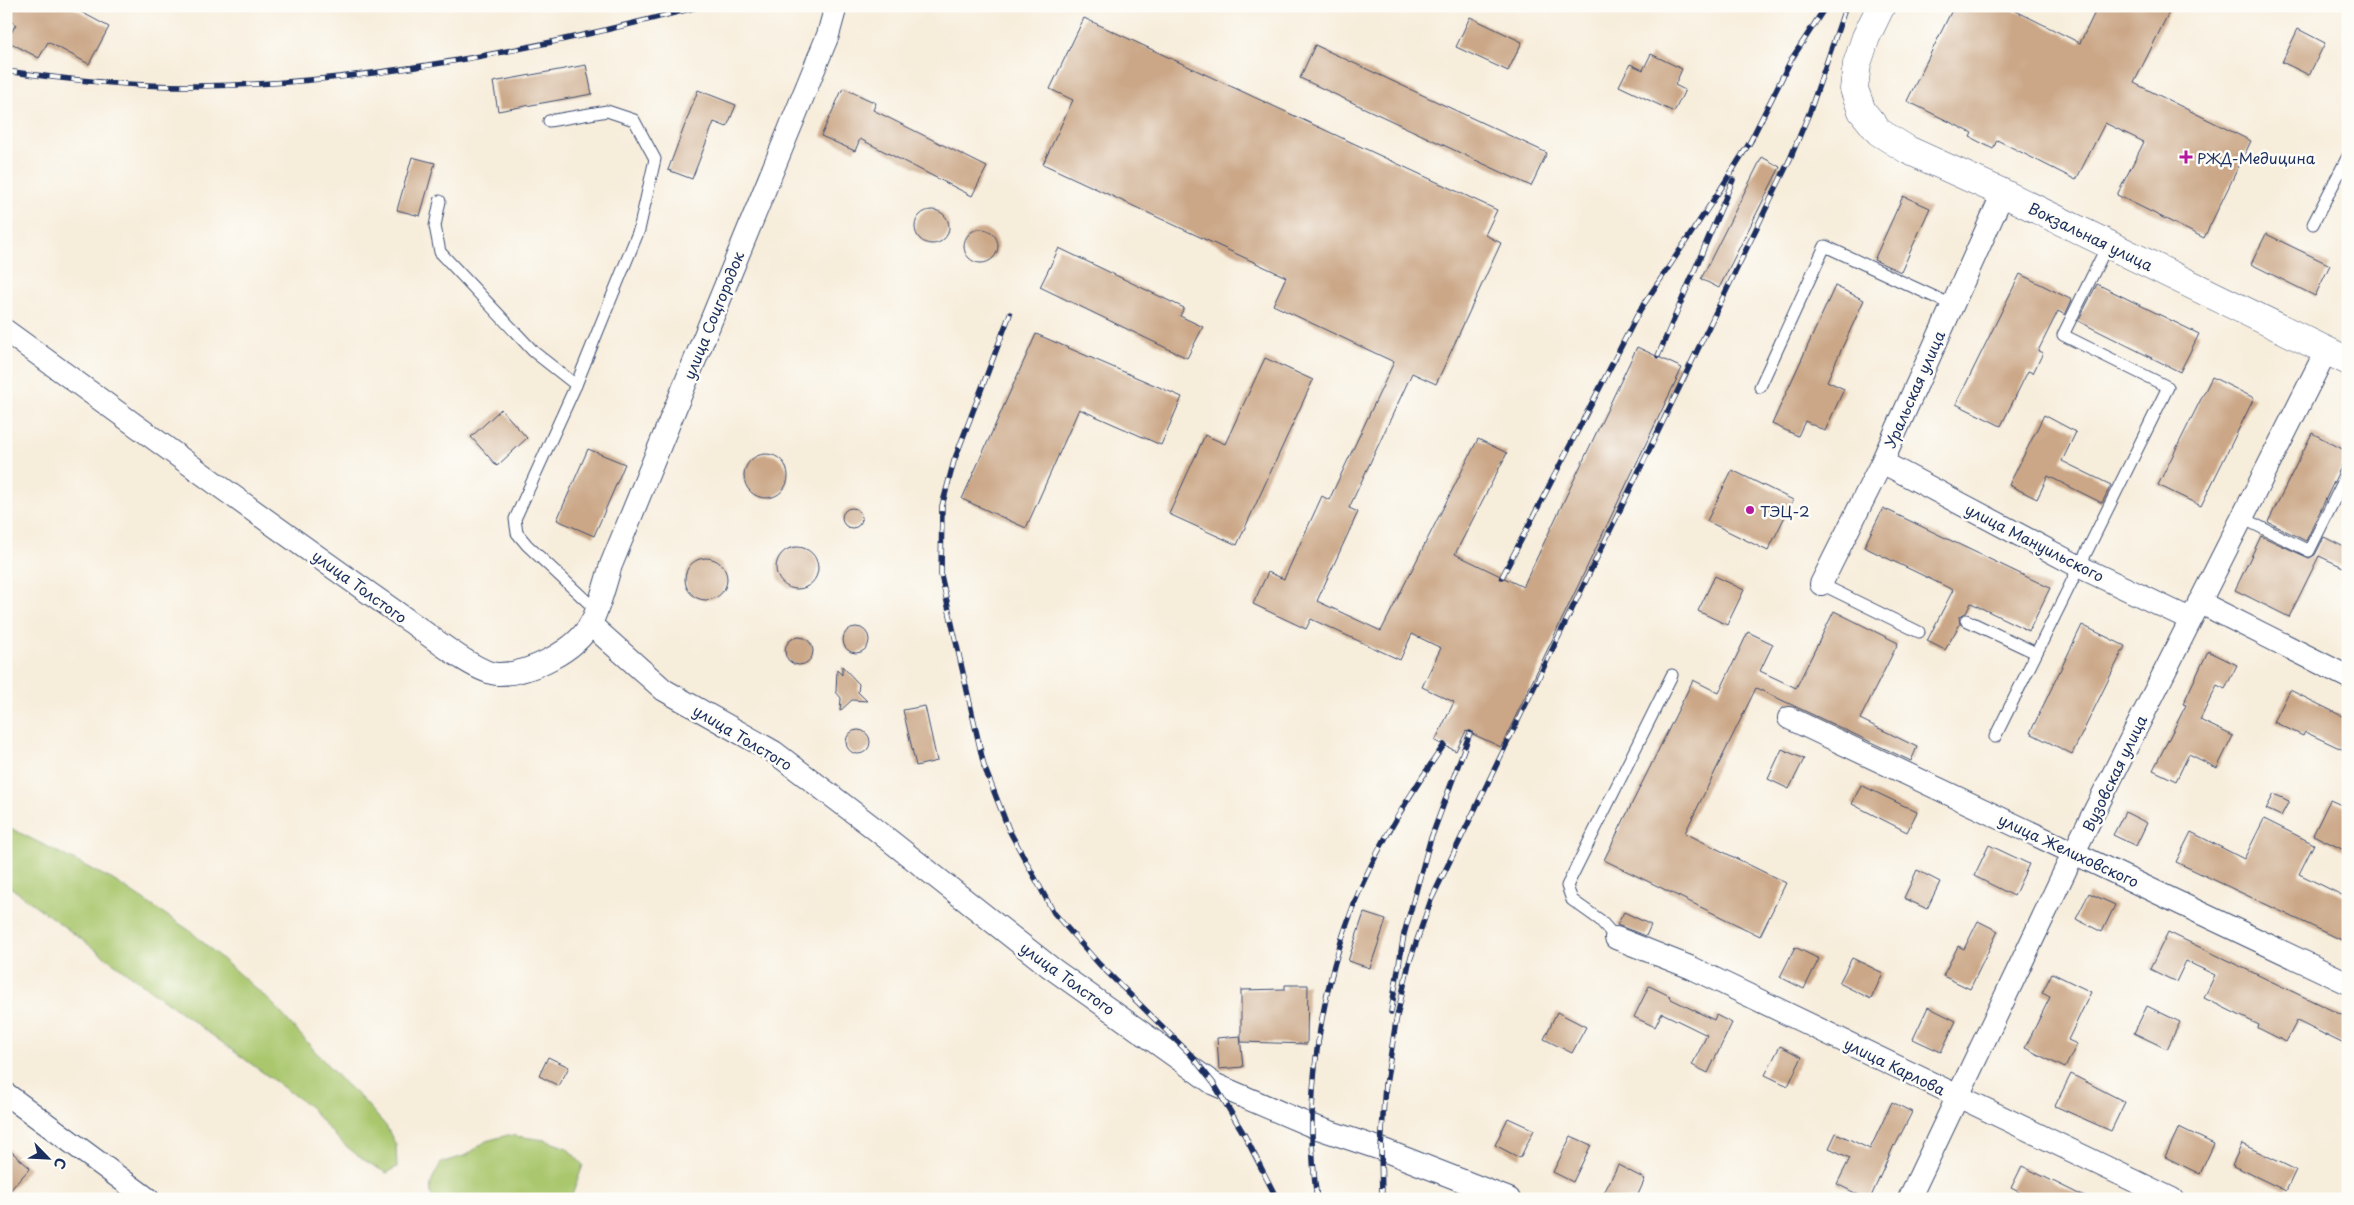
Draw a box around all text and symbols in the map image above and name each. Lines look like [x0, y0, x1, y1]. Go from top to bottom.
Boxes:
place label: РЖД-Медицина [2197, 146, 2316, 169]
marker: РЖД-Медицина [2179, 150, 2193, 164]
street label: Вокзальная улица [2025, 196, 2158, 276]
street label: улица Соцгородок [677, 247, 749, 383]
street label: Уральская улица [1878, 326, 1950, 451]
street label: улица Мануильского [1961, 497, 2109, 587]
place label: ТЭЦ-2 [1760, 499, 1810, 522]
marker: ТЭЦ-2 [1744, 504, 1756, 516]
street label: улица Толстого [308, 544, 412, 628]
street label: улица Толстого [689, 698, 797, 776]
street label: Вузовская улица [2076, 710, 2152, 835]
street label: улица Желиховского [1995, 807, 2143, 893]
street label: улица Толстого [1016, 936, 1120, 1020]
street label: улица Карлова [1840, 1032, 1950, 1101]
north arrow [22, 1132, 72, 1182]
text: С [49, 1154, 72, 1173]

